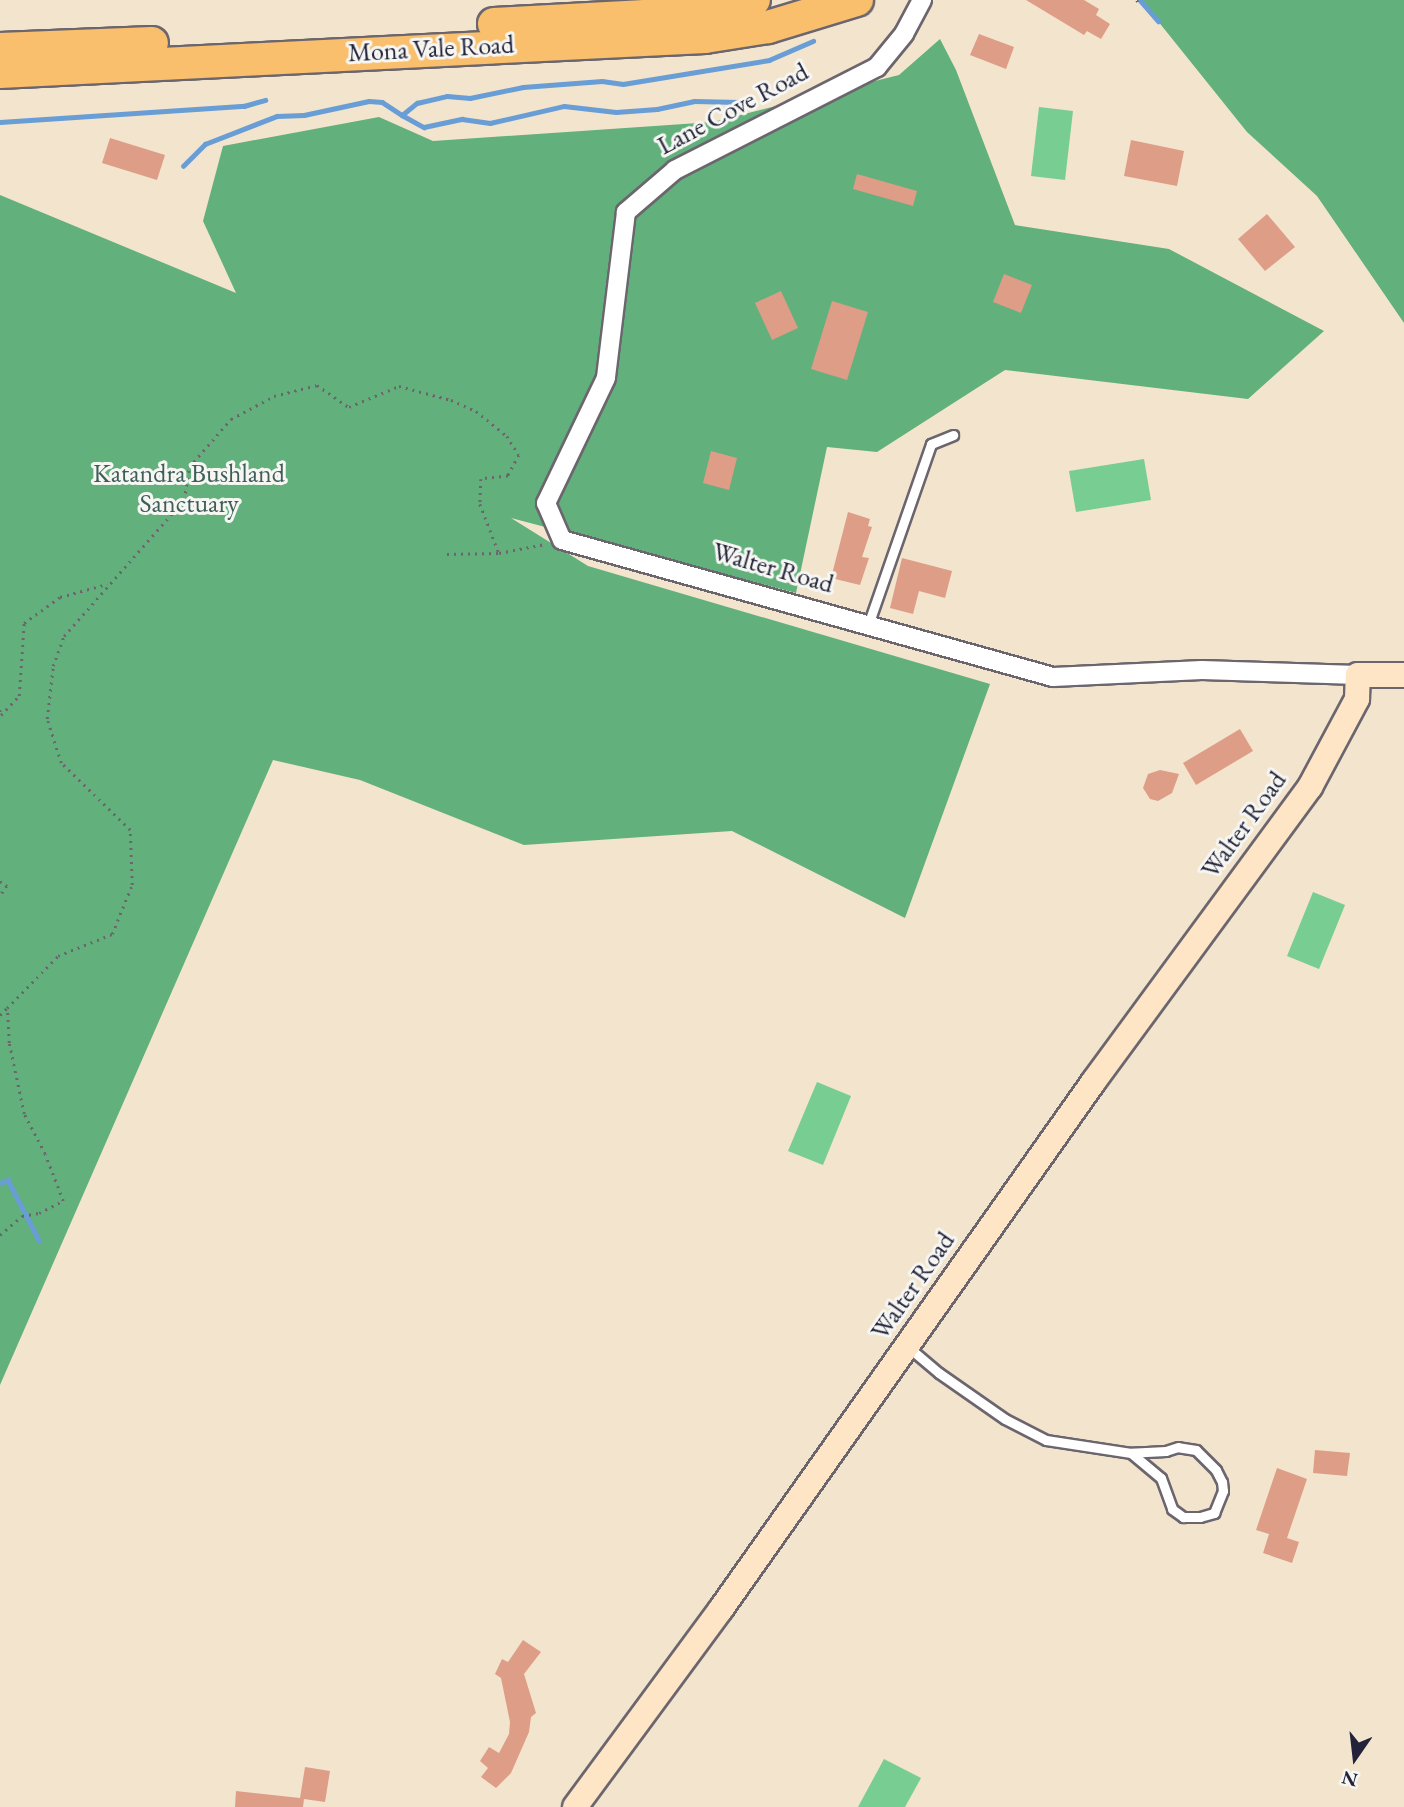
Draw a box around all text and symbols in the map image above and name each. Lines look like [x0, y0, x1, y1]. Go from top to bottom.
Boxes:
street label: Mona Vale Road [347, 29, 515, 69]
street label: Lane Cove Road [652, 56, 814, 162]
park label: Katandra Bushland Sanctuary [93, 458, 285, 520]
street label: Walter Road [709, 536, 837, 600]
street label: Walter Road [1195, 765, 1293, 885]
street label: Walter Road [865, 1226, 961, 1346]
north arrow [1320, 1723, 1390, 1793]
text: N [1339, 1765, 1360, 1793]

